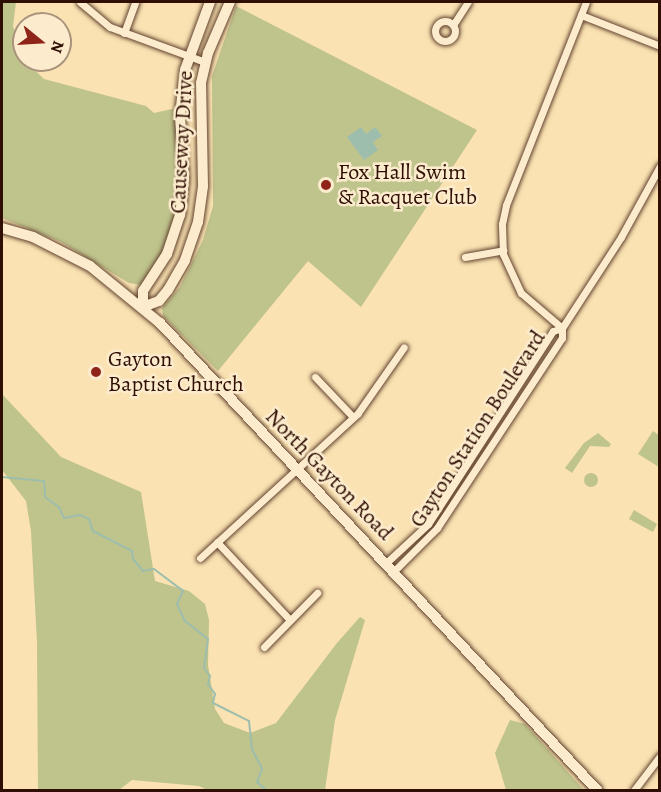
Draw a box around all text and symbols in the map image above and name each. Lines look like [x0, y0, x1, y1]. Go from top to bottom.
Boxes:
north arrow [12, 12, 72, 72]
text: N [45, 38, 69, 56]
street label: Causeway Drive [165, 70, 199, 214]
place label: Fox Hall Swim & Racquet Club [338, 159, 477, 210]
marker: Fox Hall Swim & Racquet Club [319, 178, 333, 192]
street label: Gayton Station Boulevard [404, 326, 552, 532]
place label: Gayton Baptist Church [108, 346, 244, 398]
marker: Gayton Baptist Church [89, 365, 103, 379]
street label: North Gayton Road [260, 404, 398, 546]

